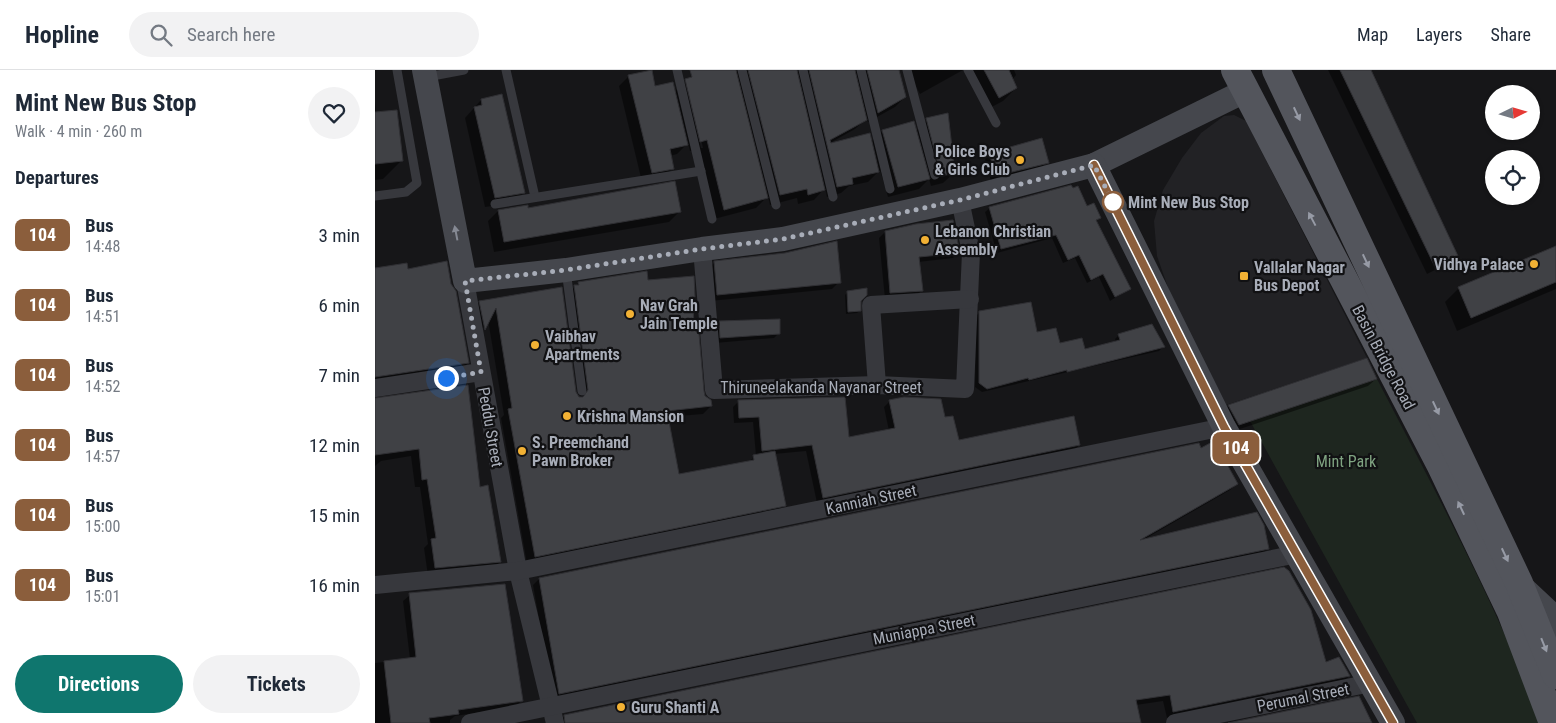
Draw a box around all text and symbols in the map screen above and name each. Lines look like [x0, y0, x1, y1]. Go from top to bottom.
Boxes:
search box [129, 12, 479, 57]
text: Hopline [25, 21, 99, 49]
icon: search [147, 21, 175, 49]
text: Search here [187, 23, 275, 46]
text: Map [1357, 24, 1388, 45]
text: Layers [1416, 24, 1463, 45]
text: Share [1491, 24, 1531, 45]
north arrow [1485, 85, 1540, 140]
map controls [1485, 85, 1540, 205]
button: heart [308, 87, 360, 139]
text: Mint New Bus Stop [15, 89, 196, 117]
one-way arrow [1293, 107, 1301, 121]
text: Walk · 4 min · 260 m [15, 122, 142, 141]
place label: Police Boys & Girls Club [934, 142, 1010, 179]
button: locate [1485, 150, 1540, 205]
marker: Police Boys & Girls Club [1014, 154, 1026, 166]
text: Departures [15, 166, 99, 189]
marker: Mint New Bus Stop [1102, 191, 1124, 213]
place label: Mint New Bus Stop [1128, 193, 1249, 212]
one-way arrow [1308, 212, 1316, 226]
text: Bus [85, 214, 114, 237]
place label: Lebanon Christian Assembly [935, 222, 1051, 259]
text: 104 [29, 224, 56, 245]
text: 3 min [318, 224, 360, 247]
one-way arrow [451, 225, 459, 241]
marker: Lebanon Christian Assembly [919, 234, 931, 246]
text: 14:48 [85, 237, 120, 256]
one-way arrow [1362, 254, 1370, 268]
place label: Vidhya Palace [1434, 255, 1524, 274]
place label: Vallalar Nagar Bus Depot [1254, 258, 1345, 295]
marker: Vidhya Palace [1528, 258, 1540, 270]
marker: Vallalar Nagar Bus Depot [1238, 270, 1250, 282]
text: Bus [85, 284, 114, 307]
text: 104 [29, 294, 56, 315]
text: 6 min [318, 294, 360, 317]
place label: Nav Grah Jain Temple [640, 296, 718, 333]
street label: Basin Bridge Road [1348, 302, 1419, 413]
text: 14:51 [85, 307, 120, 326]
marker: Nav Grah Jain Temple [624, 308, 636, 320]
place label: Vaibhav Apartments [545, 327, 620, 364]
marker: Vaibhav Apartments [529, 339, 541, 351]
text: Bus [85, 354, 114, 377]
text: 104 [29, 364, 56, 385]
text: 7 min [318, 364, 360, 387]
your location [434, 366, 459, 391]
text: 14:52 [85, 377, 120, 396]
street label: Thiruneelakanda Nayanar Street [720, 378, 922, 397]
street label: Peddu Street [474, 386, 507, 469]
one-way arrow [1432, 401, 1440, 415]
place label: Krishna Mansion [577, 407, 684, 426]
marker: Krishna Mansion [561, 410, 573, 422]
text: Bus [85, 424, 114, 447]
line badge: 104 [1207, 432, 1265, 464]
place label: S. Preemchand Pawn Broker [532, 433, 629, 470]
text: 104 [29, 434, 56, 455]
text: 12 min [309, 434, 360, 457]
text: 104 [1222, 437, 1250, 458]
marker: S. Preemchand Pawn Broker [516, 445, 528, 457]
text: 14:57 [85, 447, 120, 466]
park label: Mint Park [1316, 452, 1377, 471]
street label: Kanniah Street [824, 481, 918, 518]
text: Bus [85, 494, 114, 517]
one-way arrow [1457, 501, 1465, 515]
text: 104 [29, 504, 56, 525]
text: 15 min [309, 504, 360, 527]
text: 15:00 [85, 517, 120, 536]
one-way arrow [1502, 548, 1510, 562]
text: Bus [85, 564, 114, 587]
text: 104 [29, 574, 56, 595]
text: 16 min [309, 574, 360, 597]
text: 15:01 [85, 587, 120, 606]
street label: Muniappa Street [871, 610, 977, 649]
one-way arrow [1540, 638, 1548, 652]
button: Directions [15, 655, 183, 713]
button: Tickets [193, 655, 360, 713]
street label: Perumal Street [1255, 679, 1351, 716]
place label: Guru Shanti A [631, 698, 720, 717]
marker: Guru Shanti A [615, 701, 627, 713]

